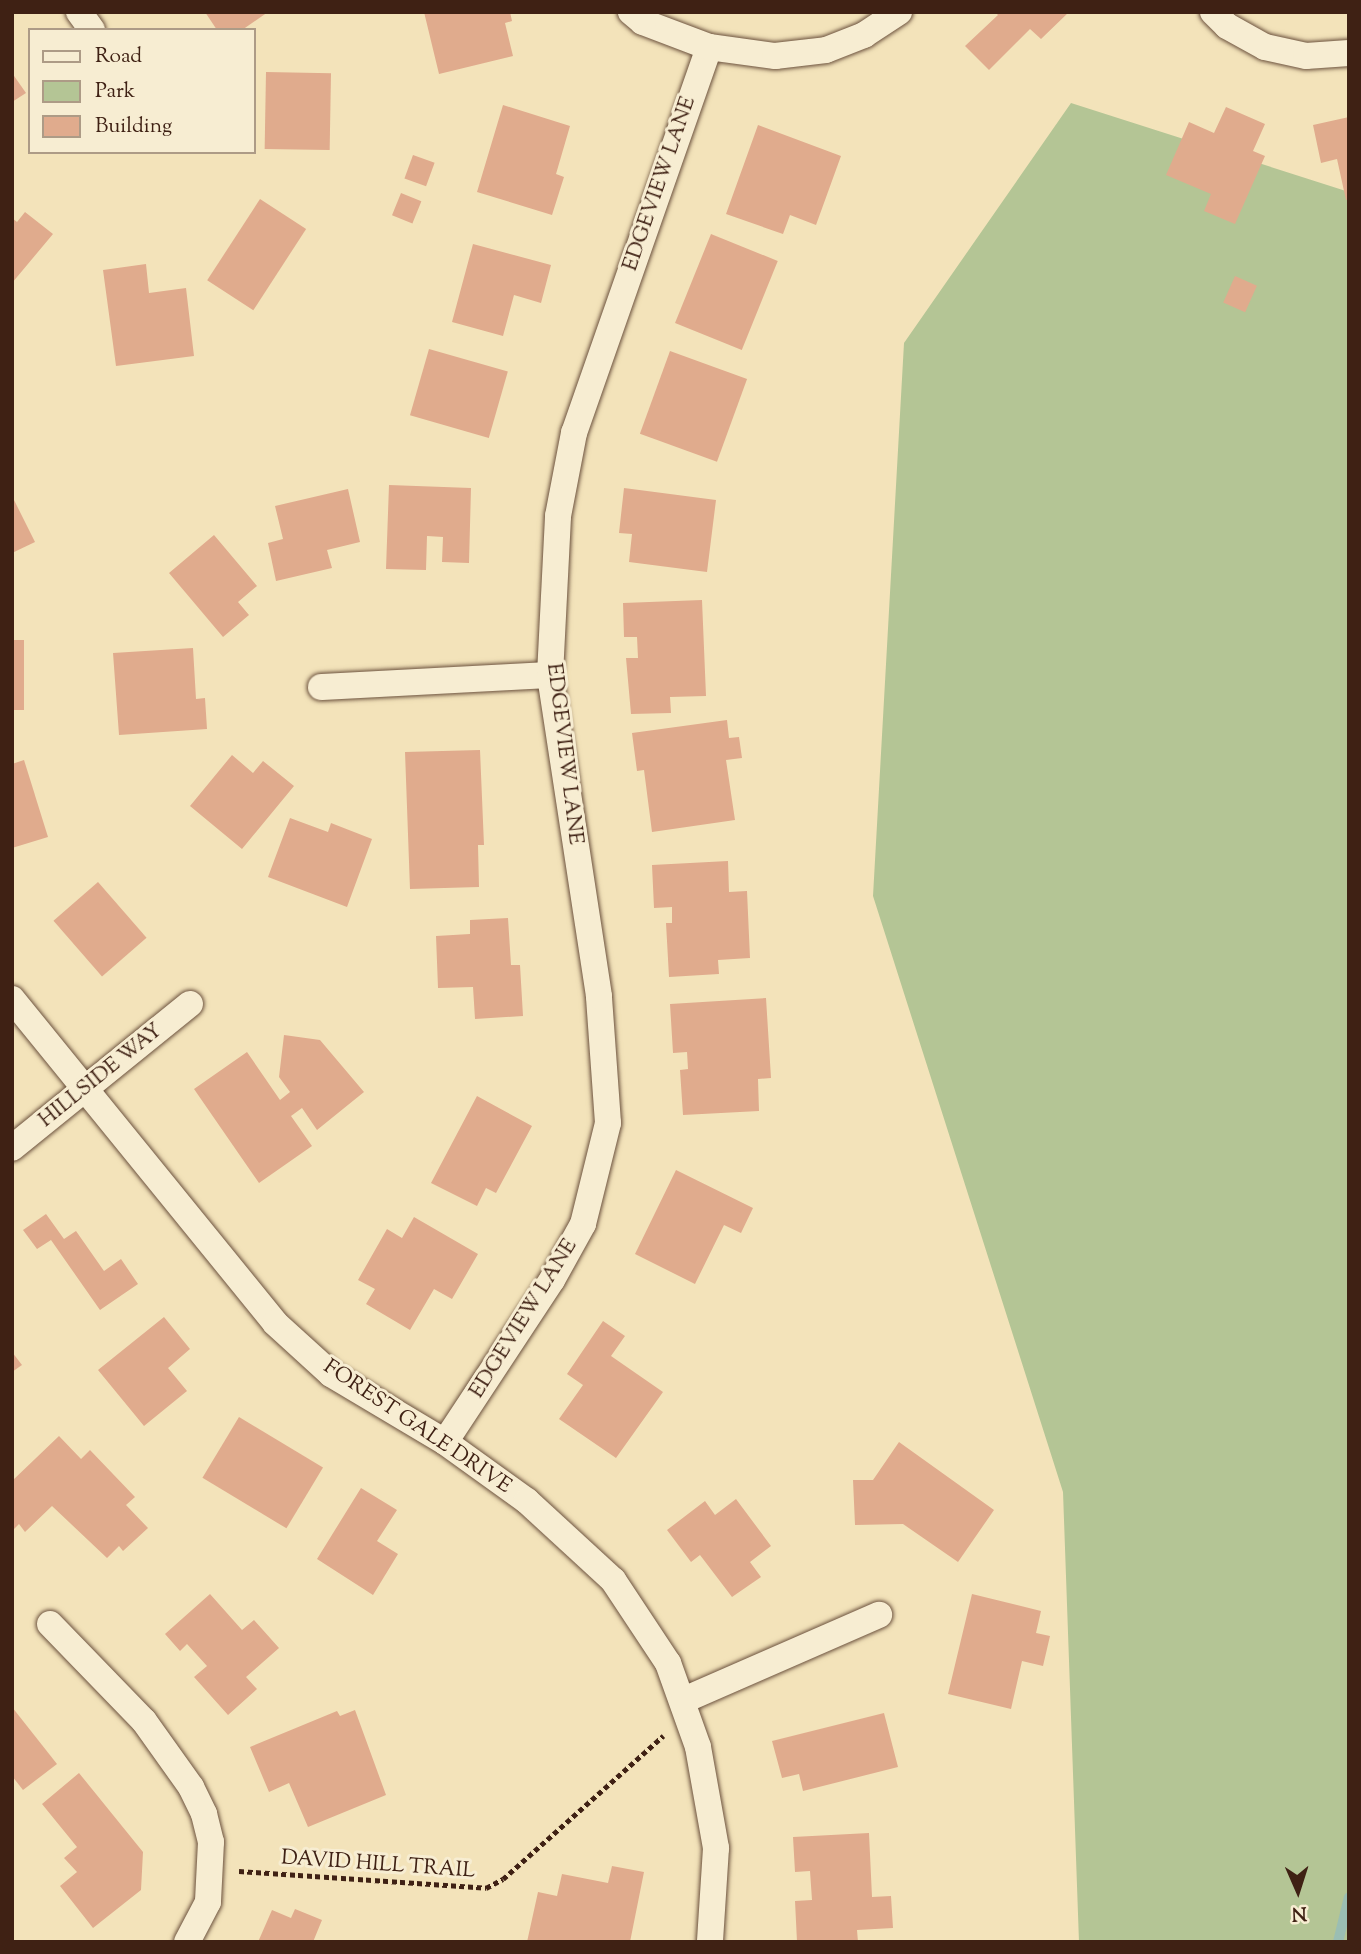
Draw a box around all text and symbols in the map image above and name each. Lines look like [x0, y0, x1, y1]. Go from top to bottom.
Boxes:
legend [28, 28, 256, 154]
text: Road [95, 42, 142, 72]
text: Park [95, 77, 135, 107]
street label: EDGEVIEW LANE [618, 94, 702, 274]
text: Building [95, 112, 172, 142]
street label: EDGEVIEW LANE [540, 662, 588, 846]
street label: HILLSIDE WAY [34, 1019, 168, 1133]
street label: EDGEVIEW LANE [465, 1235, 583, 1403]
street label: FOREST GALE DRIVE [318, 1355, 516, 1499]
street label: DAVID HILL TRAIL [280, 1846, 476, 1884]
north arrow [1263, 1856, 1333, 1926]
text: N [1291, 1899, 1307, 1926]

